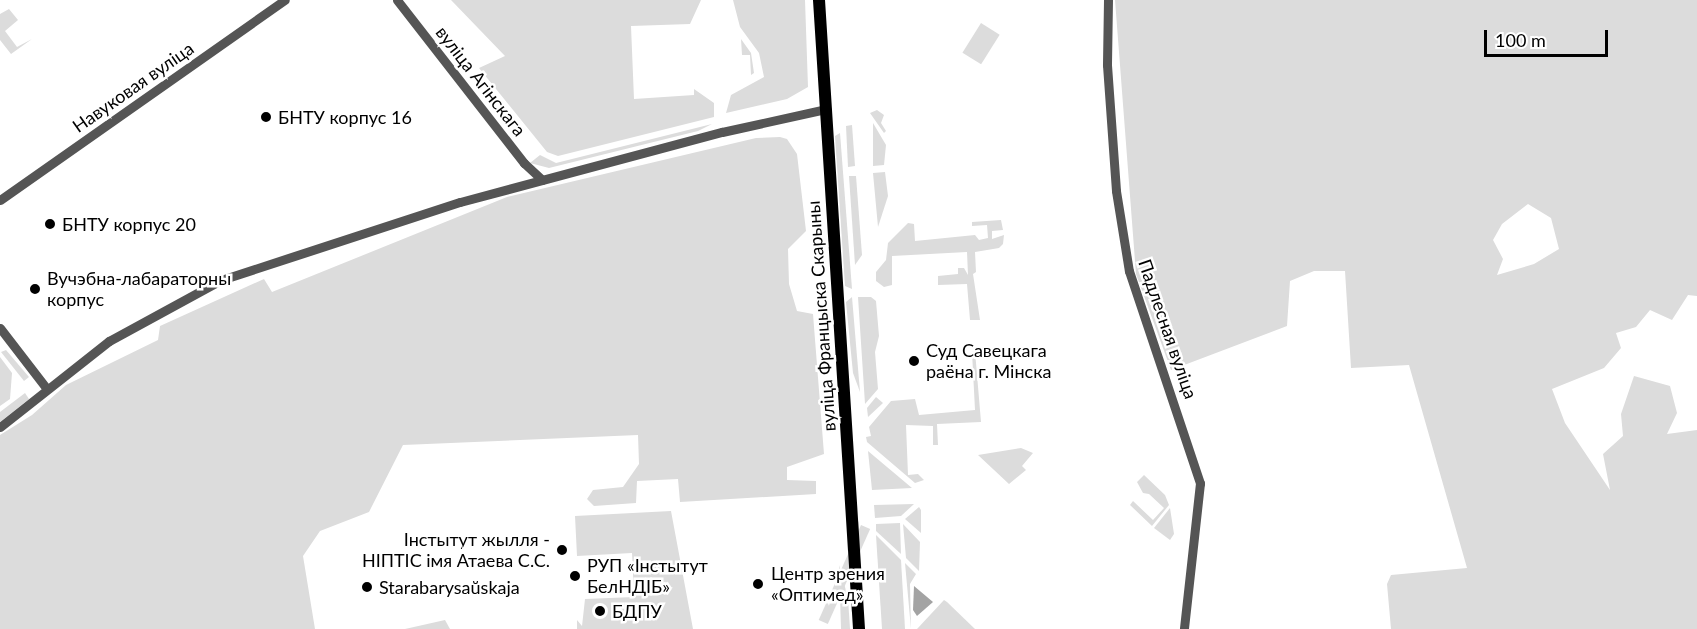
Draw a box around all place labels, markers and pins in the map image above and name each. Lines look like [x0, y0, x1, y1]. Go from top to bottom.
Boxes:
place label: БНТУ корпус 16 [278, 106, 412, 128]
marker: БНТУ корпус 16 [259, 110, 273, 124]
place label: БНТУ корпус 20 [62, 213, 196, 235]
marker: БНТУ корпус 20 [43, 217, 57, 231]
place label: Вучэбна-лабараторны корпус [47, 268, 231, 310]
marker: Вучэбна-лабараторны корпус [28, 282, 42, 296]
place label: Суд Савецкага раёна г. Мінска [926, 340, 1051, 382]
marker: Суд Савецкага раёна г. Мінска [907, 354, 921, 368]
place label: Інстытут жылля - НІПТІС імя Атаева С.С. [362, 529, 550, 572]
marker: Інстытут жылля - НІПТІС імя Атаева С.С. [555, 543, 569, 557]
place label: РУП «Інстытут БелНДІБ» [587, 555, 708, 598]
place label: Центр зрения «Оптимед» [771, 563, 885, 606]
marker: РУП «Інстытут БелНДІБ» [568, 569, 582, 583]
marker: Центр зрения «Оптимед» [749, 575, 767, 593]
place label: Starabarysaŭskaja [379, 576, 520, 598]
marker: Starabarysaŭskaja [360, 580, 374, 594]
place label: БДПУ [612, 600, 662, 622]
marker: БДПУ [593, 604, 607, 618]

